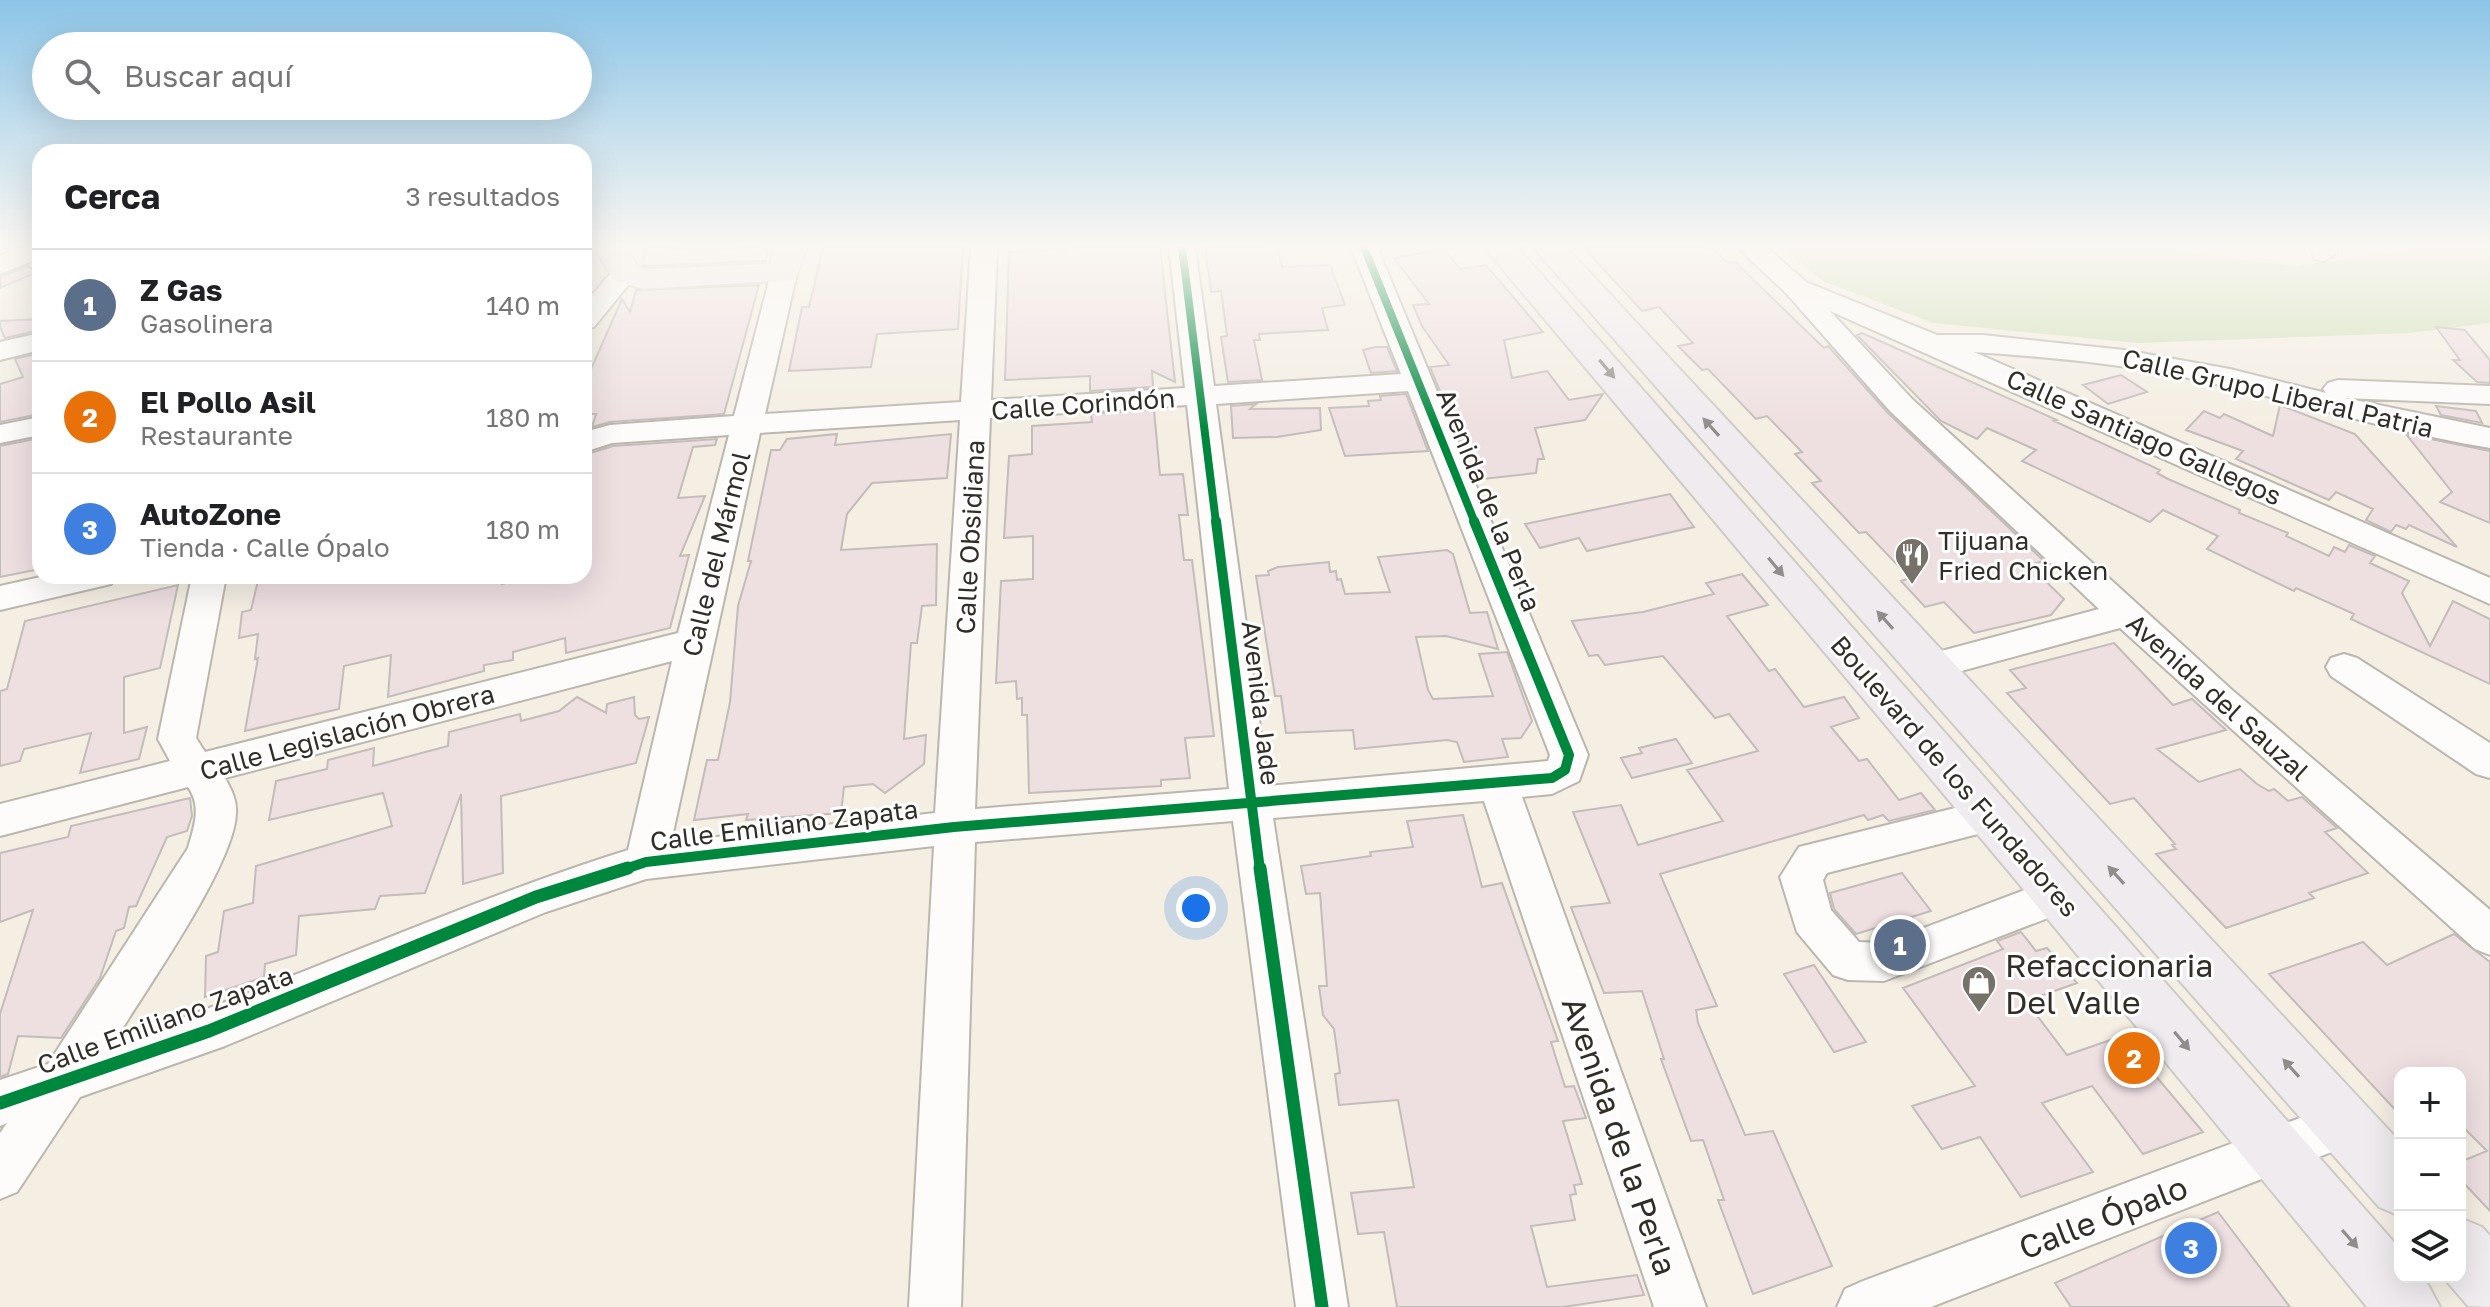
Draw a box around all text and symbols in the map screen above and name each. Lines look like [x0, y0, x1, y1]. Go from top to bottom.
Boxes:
search box [32, 32, 592, 120]
icon: search [60, 54, 104, 98]
text: Buscar aquí [124, 58, 292, 94]
text: Cerca [64, 176, 160, 216]
text: 3 resultados [406, 181, 560, 212]
text: Z Gas [140, 272, 223, 308]
text: 1 [83, 290, 97, 321]
text: 140 m [486, 290, 560, 321]
text: Gasolinera [140, 308, 273, 339]
street label: Calle Grupo Liberal Patria [2119, 342, 2437, 444]
one-way arrow [1598, 359, 1615, 379]
street label: Calle Santiago Gallegos [2002, 362, 2286, 512]
street label: Calle Corindón [990, 382, 1176, 426]
text: El Pollo Asil [140, 384, 316, 420]
street label: Avenida de la Perla [1430, 384, 1548, 616]
text: 2 [82, 402, 98, 433]
text: 180 m [486, 402, 560, 433]
one-way arrow [1703, 417, 1721, 436]
text: Restaurante [140, 420, 293, 451]
street label: Calle Obsidiana [949, 439, 991, 635]
street label: Calle del Mármol [676, 448, 756, 660]
text: AutoZone [140, 496, 281, 532]
text: 3 [82, 514, 98, 545]
text: 180 m [486, 514, 560, 545]
place label: Tijuana Fried Chicken [1938, 525, 2108, 586]
text: Tienda · Calle Ópalo [140, 532, 390, 563]
restaurant icon: Tijuana Fried Chicken [1893, 536, 1931, 586]
one-way arrow [1767, 557, 1784, 577]
street label: Avenida del Sauzal [2121, 607, 2315, 787]
one-way arrow [1877, 611, 1895, 630]
street label: Avenida Jade [1236, 619, 1286, 787]
street label: Boulevard de los Fundadores [1825, 629, 2085, 923]
street label: Calle Legislación Obrera [196, 678, 498, 786]
street label: Calle Emiliano Zapata [648, 793, 920, 857]
one-way arrow [2108, 866, 2126, 885]
your location [1176, 888, 1216, 928]
pin: 1 [1874, 915, 1926, 975]
place label: Refaccionaria Del Valle [2005, 946, 2213, 1021]
street label: Calle Emiliano Zapata [33, 959, 297, 1081]
shop icon: Refaccionaria Del Valle [1960, 964, 1998, 1014]
street label: Avenida de la Perla [1555, 992, 1685, 1280]
pin: 2 [2108, 1028, 2160, 1088]
one-way arrow [2173, 1031, 2190, 1051]
one-way arrow [2282, 1058, 2300, 1077]
map controls [2394, 1067, 2466, 1283]
button: + [2394, 1067, 2466, 1139]
button: − [2394, 1139, 2466, 1211]
street label: Calle Ópalo [2014, 1168, 2192, 1266]
button: layers [2394, 1211, 2466, 1283]
pin: 3 [2165, 1218, 2217, 1278]
one-way arrow [2341, 1229, 2358, 1249]

